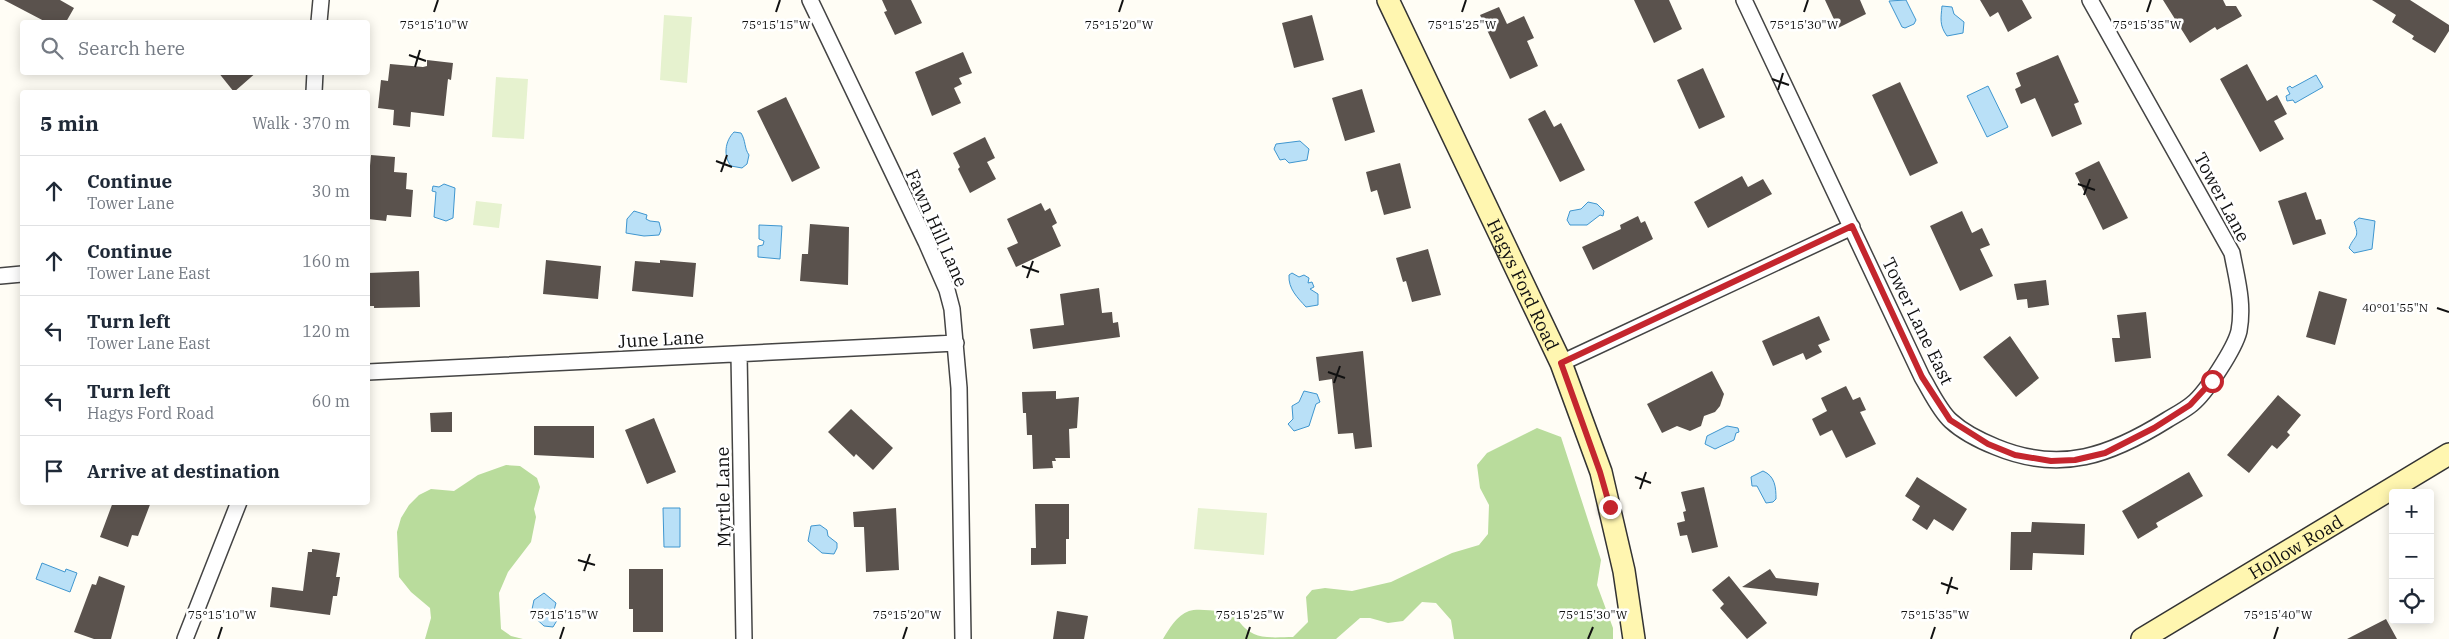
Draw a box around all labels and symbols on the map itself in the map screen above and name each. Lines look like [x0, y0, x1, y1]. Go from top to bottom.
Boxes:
text: 75°15'10"W [400, 17, 469, 32]
text: 75°15'15"W [742, 17, 811, 32]
text: 75°15'20"W [1085, 17, 1154, 32]
text: 75°15'25"W [1428, 17, 1497, 32]
text: 75°15'30"W [1770, 17, 1839, 32]
text: 75°15'35"W [2113, 17, 2182, 32]
street label: Tower Lane [2189, 148, 2255, 246]
street label: Fawn Hill Lane [901, 166, 973, 290]
street label: Hagys Ford Road [1482, 215, 1565, 354]
street label: Tower Lane East [1877, 254, 1959, 388]
text: 40°01'55"N [2362, 300, 2428, 315]
street label: June Lane [617, 325, 705, 353]
route start [2201, 370, 2224, 393]
street label: Myrtle Lane [711, 446, 735, 548]
route end [1599, 496, 1622, 519]
street label: Hollow Road [2244, 509, 2347, 584]
text: 75°15'10"W [188, 607, 257, 622]
text: 75°15'15"W [530, 607, 599, 622]
text: 75°15'20"W [873, 607, 942, 622]
text: 75°15'25"W [1216, 607, 1285, 622]
text: 75°15'30"W [1559, 607, 1628, 622]
text: 75°15'35"W [1901, 607, 1970, 622]
text: 75°15'40"W [2244, 607, 2313, 622]

